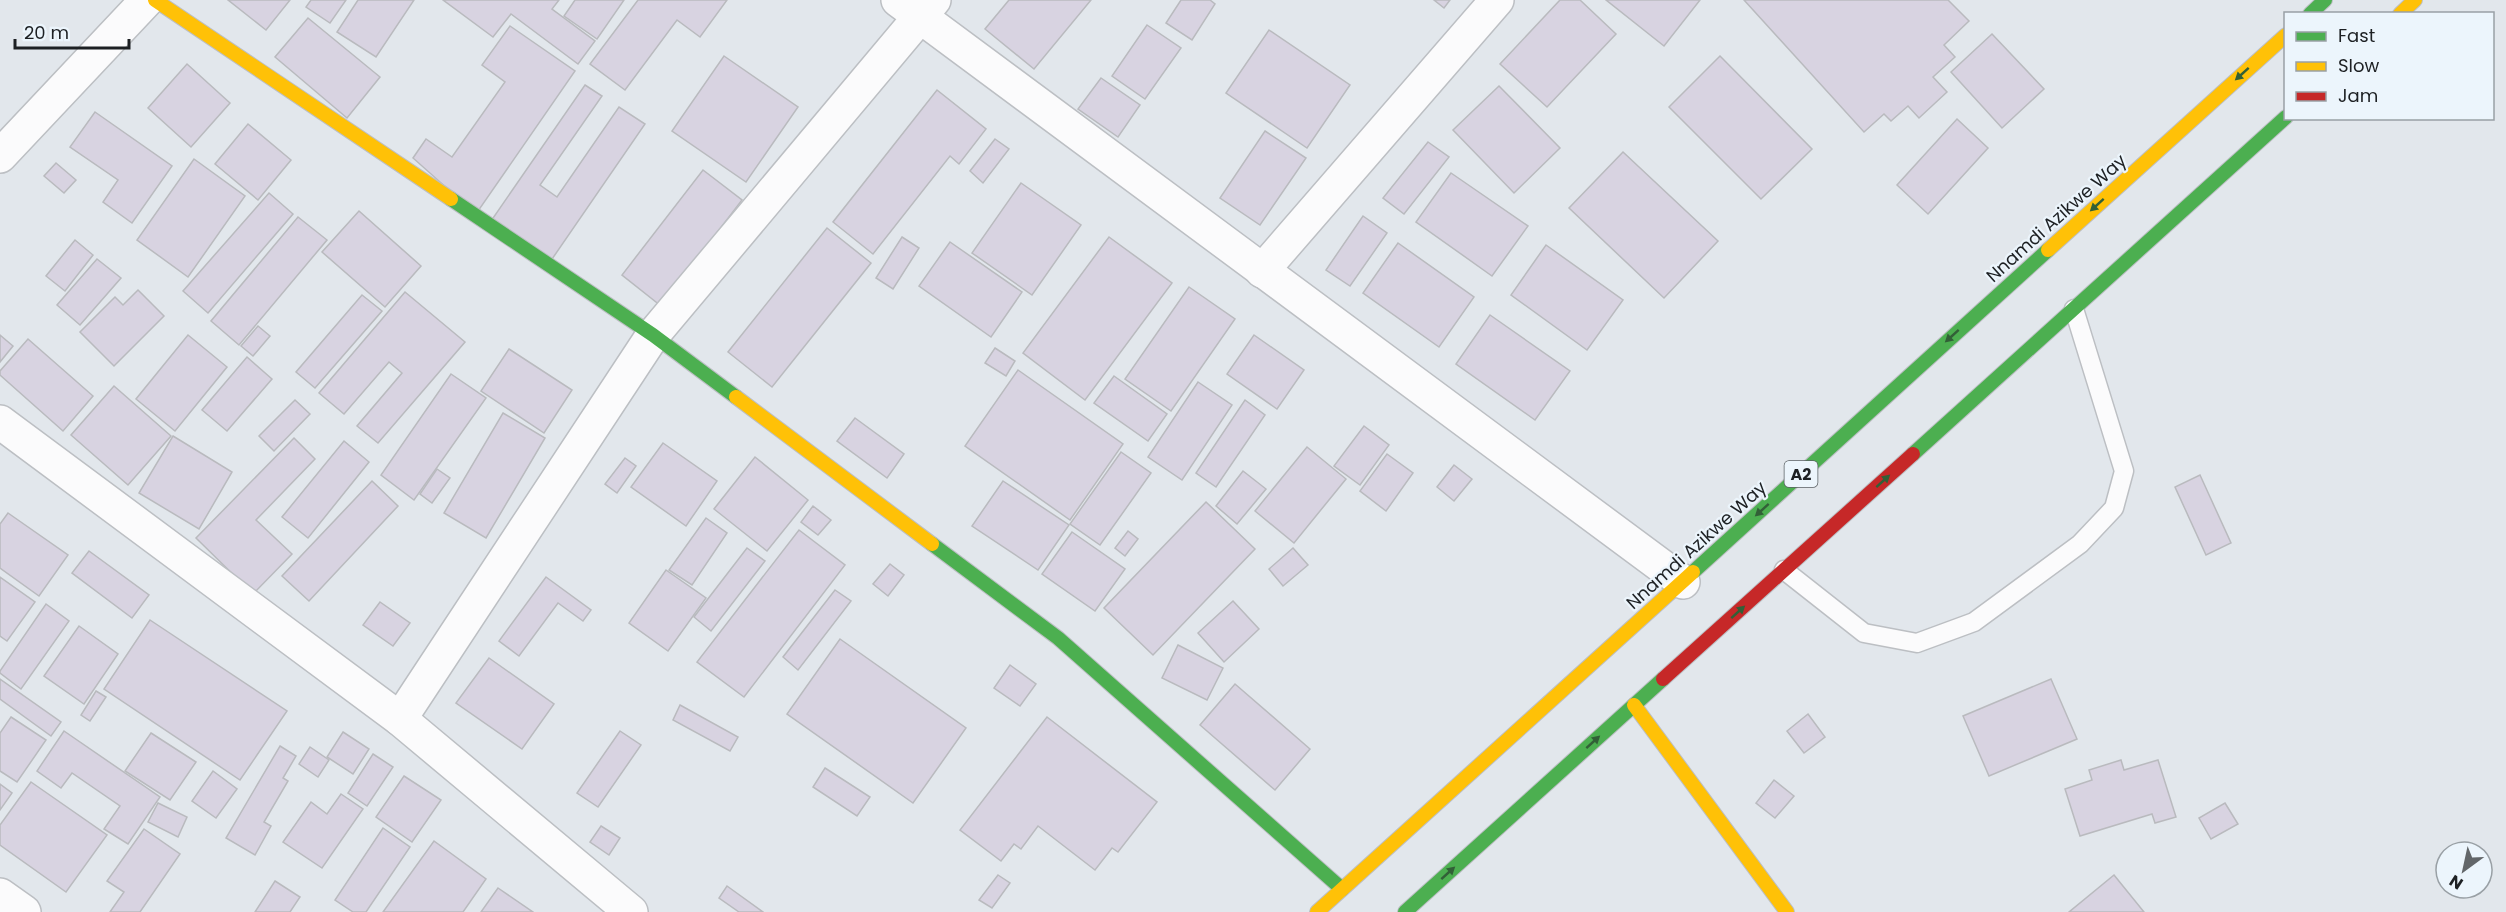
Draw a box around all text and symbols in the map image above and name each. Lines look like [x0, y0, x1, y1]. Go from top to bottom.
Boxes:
scale bar [15, 12, 129, 50]
legend [2284, 12, 2494, 120]
text: 20 m [24, 20, 69, 45]
text: Fast [2338, 23, 2375, 48]
text: Slow [2338, 53, 2380, 78]
one-way arrow [2235, 67, 2250, 80]
text: Jam [2338, 83, 2378, 108]
street label: Nnamdi Azikwe Way [1980, 148, 2132, 288]
one-way arrow [2090, 198, 2105, 211]
one-way arrow [1946, 328, 1960, 342]
road number: A2 [1784, 461, 1818, 487]
one-way arrow [1875, 474, 1890, 488]
street label: Nnamdi Azikwe Way [1620, 475, 1772, 615]
one-way arrow [1755, 503, 1770, 516]
one-way arrow [1730, 606, 1745, 619]
one-way arrow [1585, 736, 1600, 749]
north arrow [2434, 840, 2494, 900]
one-way arrow [1440, 867, 1455, 880]
text: N [2445, 869, 2467, 895]

